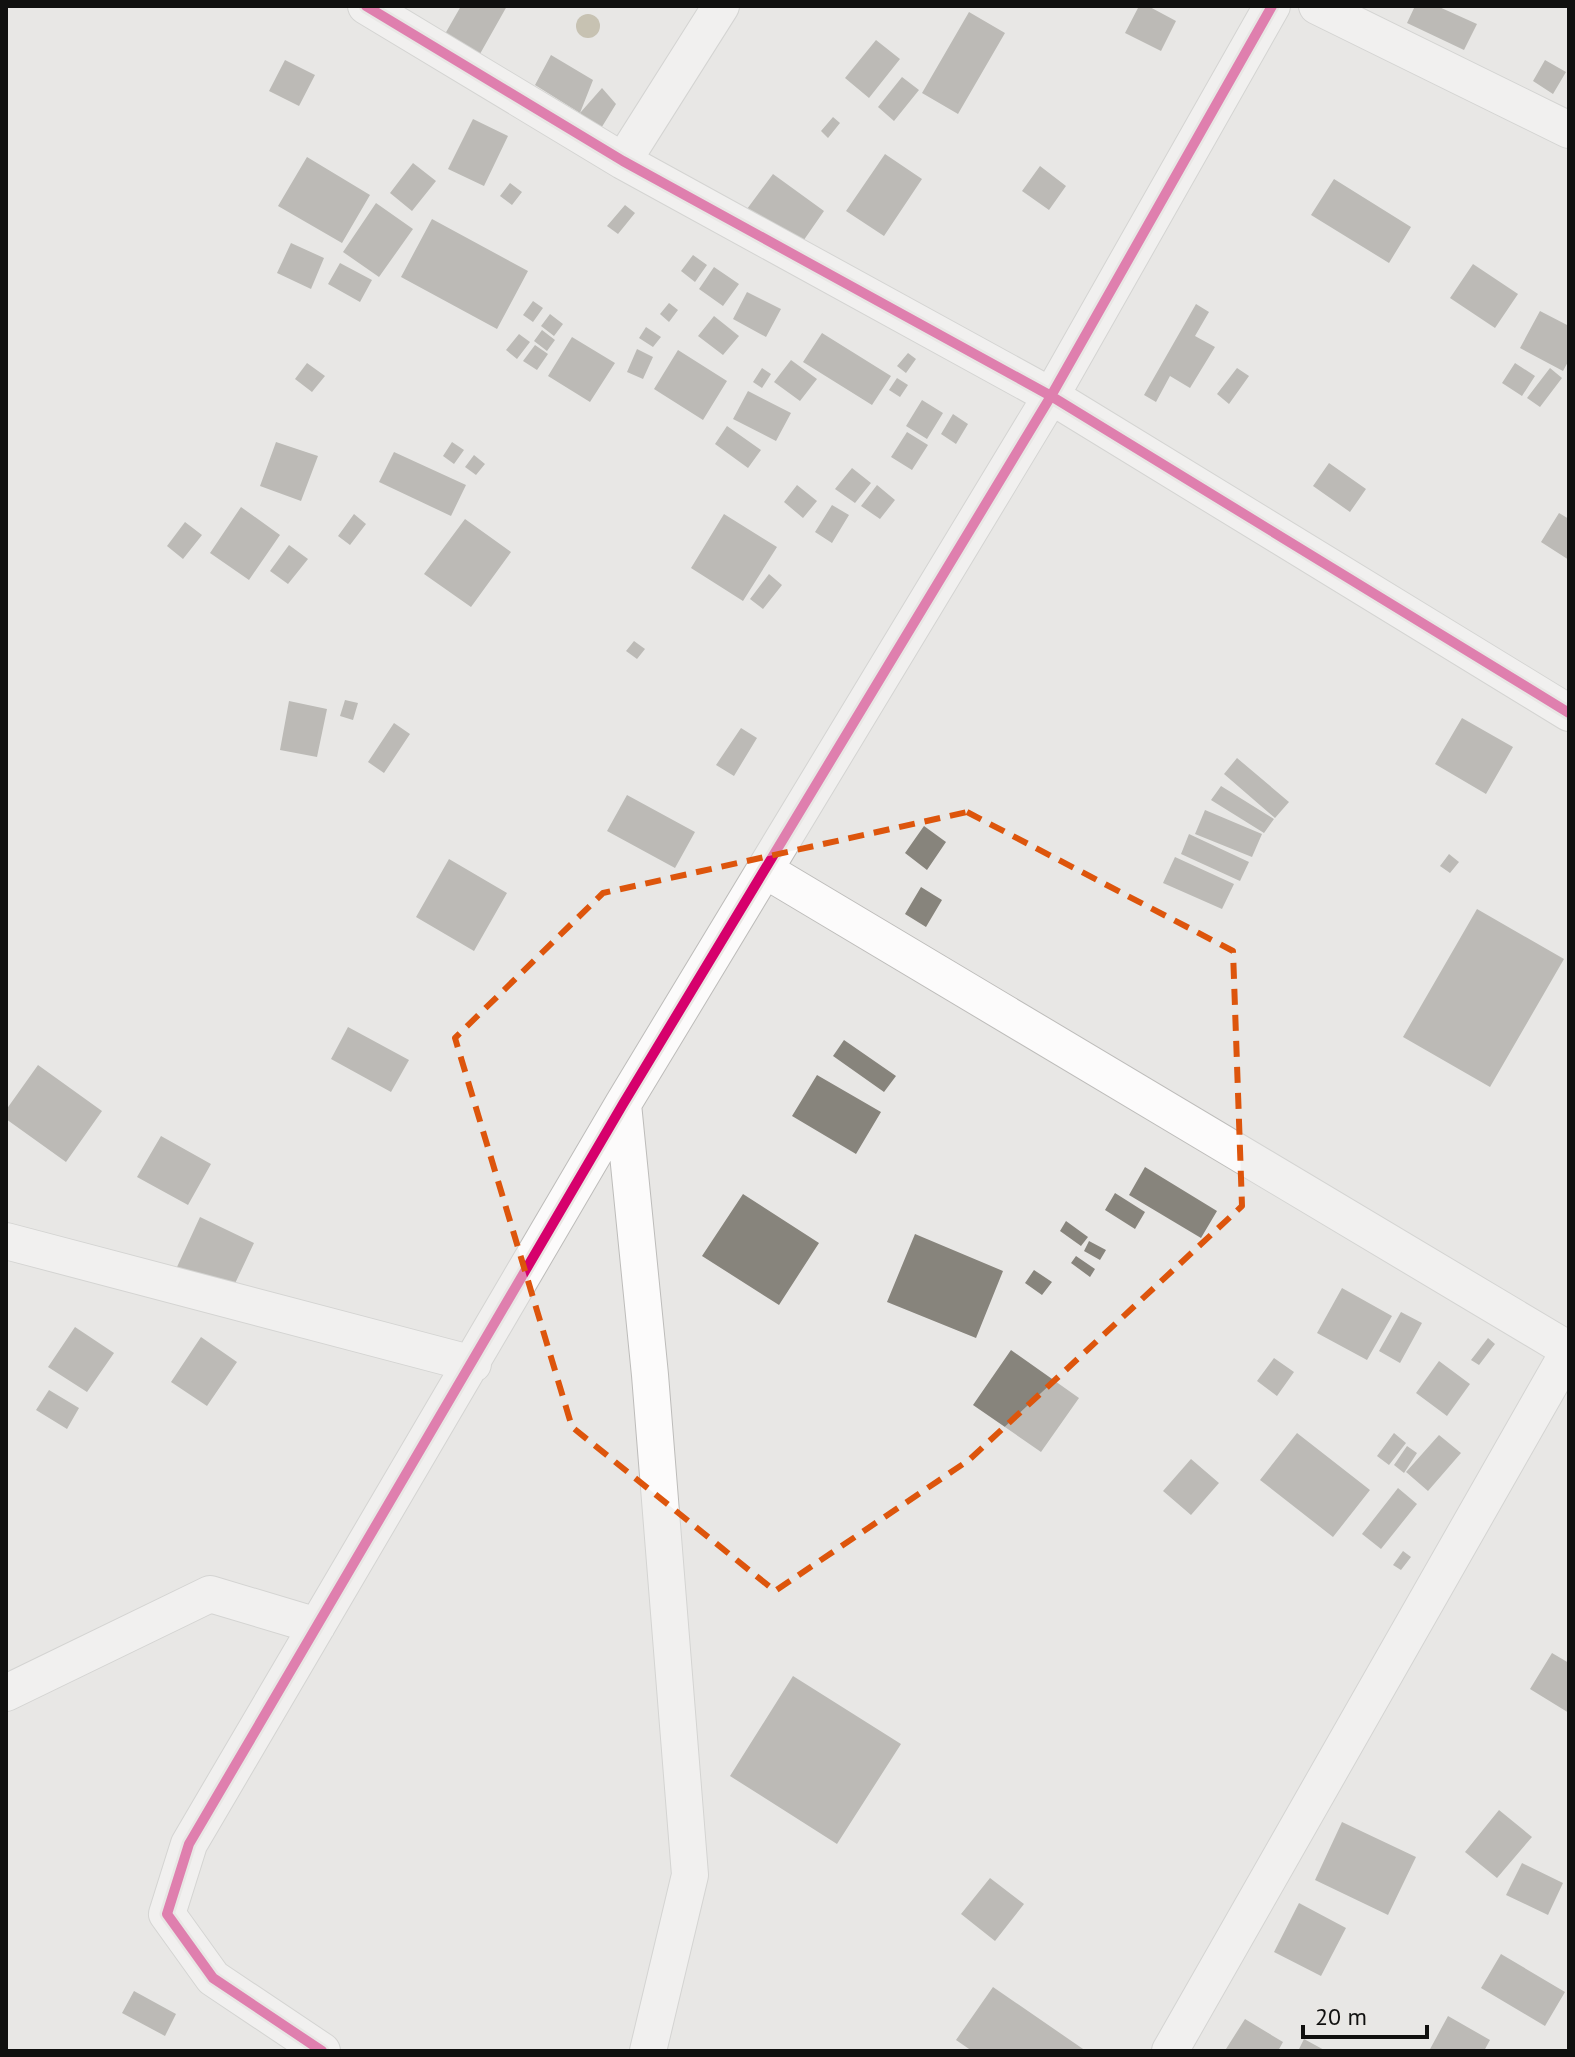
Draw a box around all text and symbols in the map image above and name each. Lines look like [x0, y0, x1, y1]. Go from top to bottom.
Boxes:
scale bar [1303, 1989, 1427, 2039]
text: 20 m [1315, 2001, 1367, 2032]

